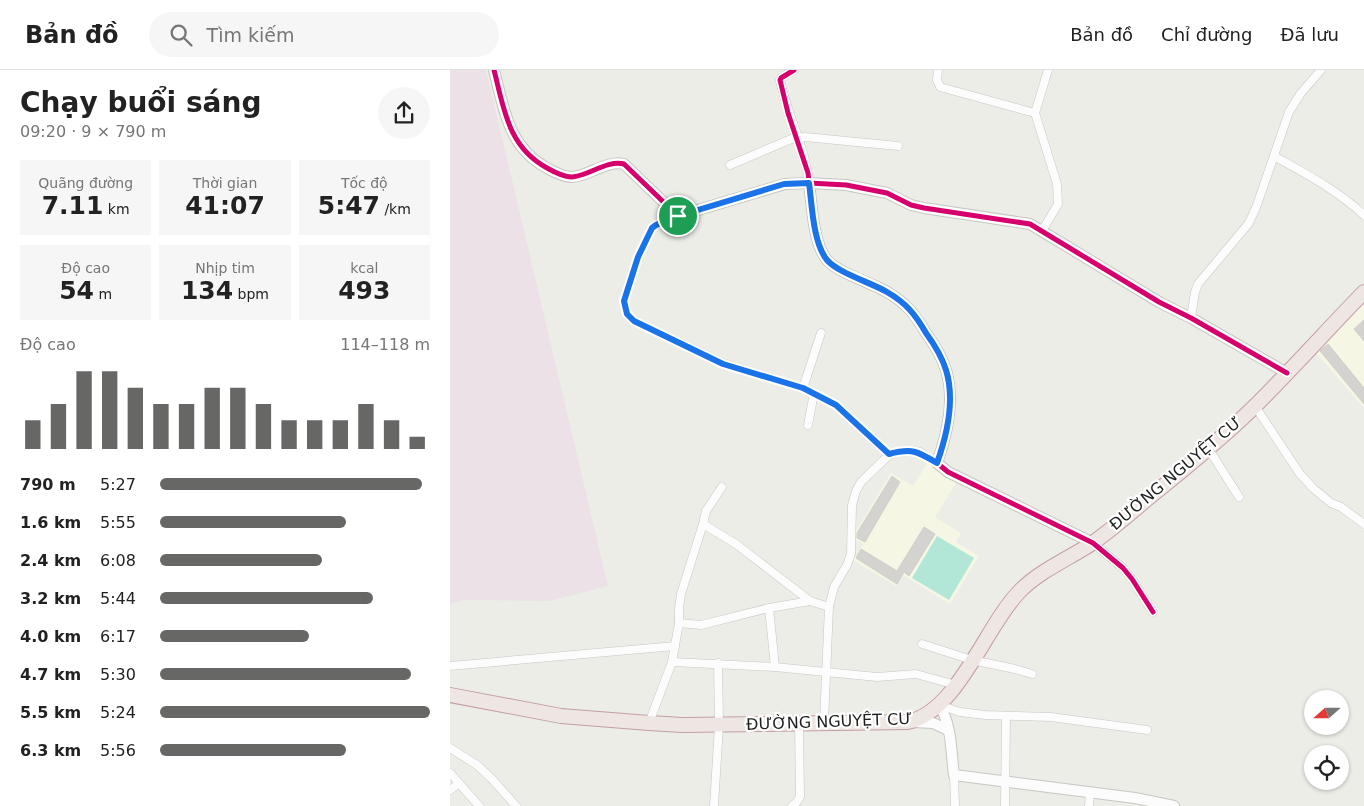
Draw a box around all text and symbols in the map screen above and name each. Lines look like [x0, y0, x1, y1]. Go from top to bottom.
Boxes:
search box [149, 12, 499, 57]
text: Bản đồ [25, 21, 119, 49]
icon: search [167, 21, 195, 49]
text: Tìm kiếm [207, 24, 295, 46]
text: Bản đồ [1070, 24, 1133, 45]
text: Chỉ đường [1161, 24, 1252, 45]
text: Đã lưu [1280, 24, 1339, 45]
text: Chạy buổi sáng [20, 86, 261, 119]
button: share [378, 87, 430, 139]
text: 09:20 · 9 × 790 m [20, 122, 166, 141]
text: Quãng đường [38, 175, 133, 191]
text: Thời gian [193, 175, 257, 191]
text: Tốc độ [341, 175, 388, 191]
text: 7.11 [42, 191, 103, 220]
text: 41:07 [185, 191, 265, 220]
text: 5:47 [318, 191, 380, 220]
pin [657, 195, 699, 237]
text: km [103, 201, 130, 217]
text: /km [380, 201, 411, 217]
icon: arrive [664, 202, 692, 230]
text: Độ cao [61, 260, 110, 276]
text: Nhịp tim [195, 260, 255, 276]
text: kcal [350, 260, 378, 276]
text: 54 [59, 276, 94, 305]
text: 134 [181, 276, 233, 305]
text: 493 [338, 276, 390, 305]
text: m [94, 286, 112, 302]
text: bpm [233, 286, 269, 302]
text: Độ cao [20, 335, 76, 354]
text: 114–118 m [340, 335, 430, 354]
street label: ĐƯỜNG NGUYỆT CƯ [1106, 413, 1245, 534]
text: 790 m [20, 475, 76, 494]
text: 5:27 [100, 475, 136, 494]
text: 1.6 km [20, 513, 81, 532]
text: 5:55 [100, 513, 136, 532]
text: 2.4 km [20, 551, 81, 570]
text: 6:08 [100, 551, 136, 570]
text: 3.2 km [20, 589, 81, 608]
text: 5:44 [100, 589, 136, 608]
text: 4.0 km [20, 627, 81, 646]
text: 6:17 [100, 627, 136, 646]
text: 4.7 km [20, 665, 81, 684]
text: 5:30 [100, 665, 136, 684]
north arrow [1304, 690, 1349, 735]
map controls [1304, 690, 1349, 790]
text: 5.5 km [20, 703, 81, 722]
text: 5:24 [100, 703, 136, 722]
street label: ĐƯỜNG NGUYỆT CƯ [746, 709, 912, 734]
text: 6.3 km [20, 741, 81, 760]
text: 5:56 [100, 741, 136, 760]
button: locate [1304, 745, 1349, 790]

